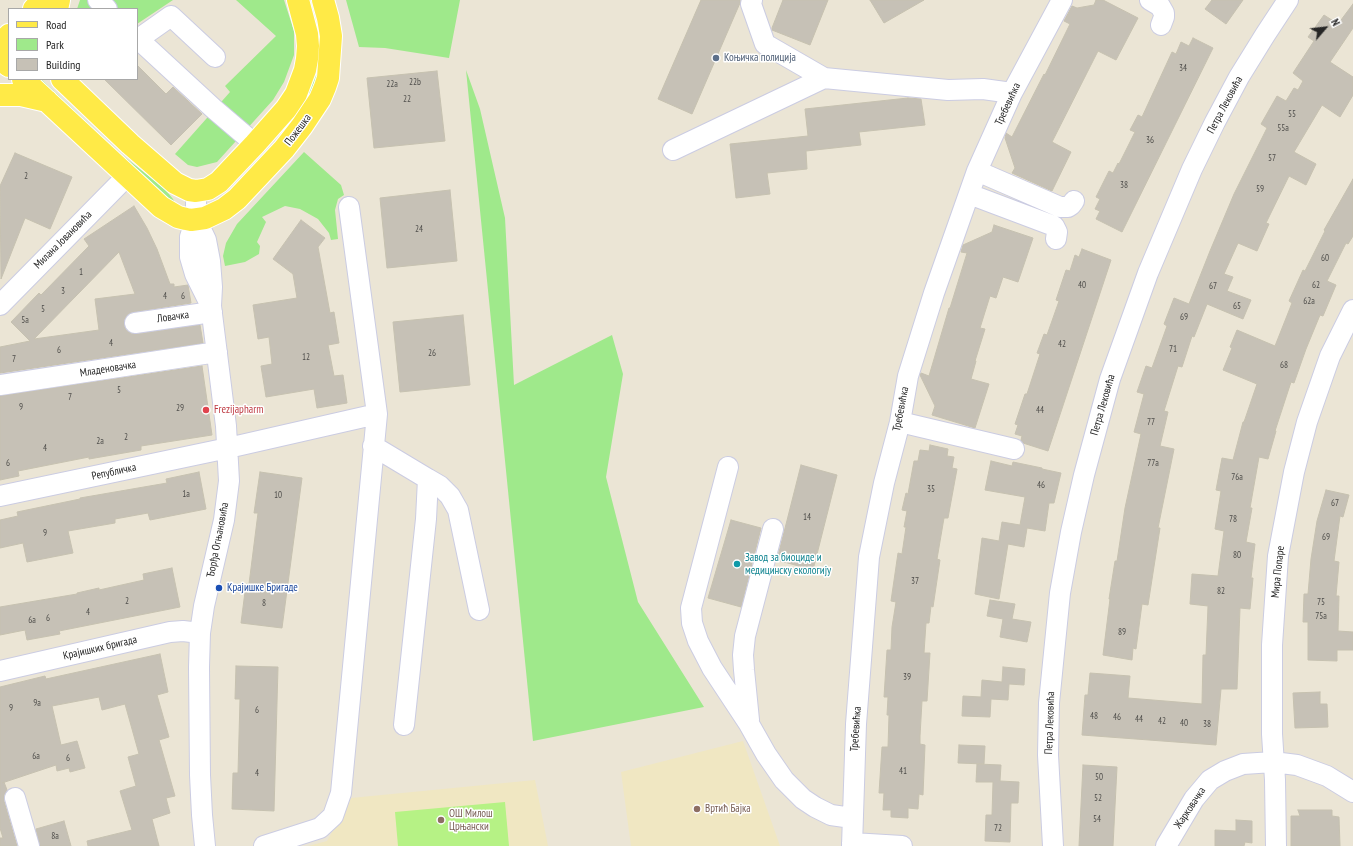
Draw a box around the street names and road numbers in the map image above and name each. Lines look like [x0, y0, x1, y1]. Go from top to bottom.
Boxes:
street label: Петра Лековића [1204, 74, 1246, 136]
street label: Требевићка [992, 81, 1024, 127]
street label: Пожешка [282, 112, 314, 148]
street label: Милана Јовановића [31, 208, 95, 272]
street label: Ловачка [156, 308, 190, 326]
street label: Младеновачка [79, 358, 137, 380]
street label: Петра Лековића [1088, 373, 1118, 437]
street label: Требевићка [890, 385, 912, 433]
street label: Републичка [91, 461, 137, 483]
street label: Ђорђа Огњановића [204, 501, 232, 579]
street label: Мира Попаре [1269, 545, 1287, 599]
street label: Крајишких бригада [62, 633, 138, 663]
street label: Петра Лековића [1042, 691, 1058, 755]
street label: Требевићка [848, 706, 864, 752]
street label: Жарковачка [1171, 785, 1209, 831]

